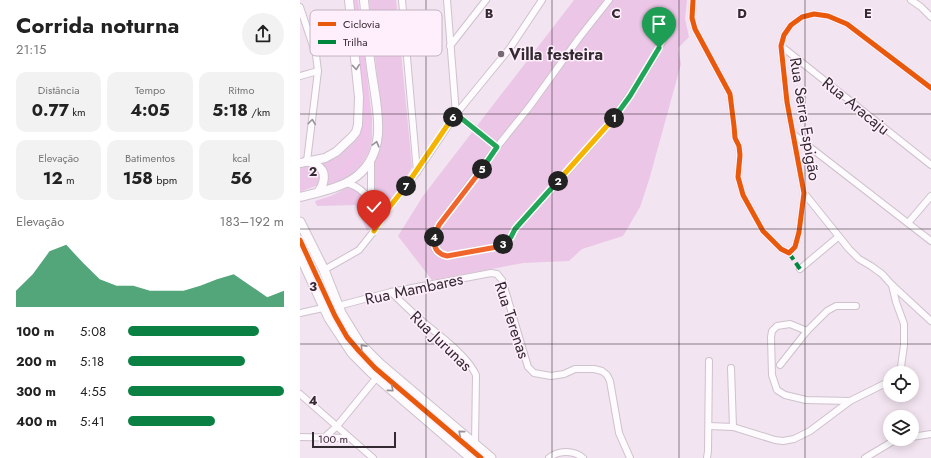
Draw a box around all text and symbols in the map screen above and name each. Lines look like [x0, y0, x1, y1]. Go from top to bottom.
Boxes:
text: B [485, 4, 494, 23]
text: C [611, 4, 621, 23]
text: D [737, 4, 747, 23]
text: E [864, 4, 872, 23]
pin [642, 7.0, 676, 48]
text: Corrida noturna [16, 9, 179, 41]
legend [310, 10, 442, 56]
button: share [242, 13, 284, 55]
icon: arrive [648, 13, 670, 35]
text: Ciclovia [343, 16, 380, 32]
text: Trilha [343, 34, 367, 50]
text: 21:15 [16, 40, 46, 59]
place label: Villa festeira [508, 43, 603, 66]
marker: Villa festeira [496, 49, 506, 59]
street label: Rua Serra Espigão [784, 56, 826, 183]
one-way arrow [351, 64, 360, 70]
street label: Rua Aracaju [817, 71, 895, 141]
text: Distância [38, 82, 80, 98]
text: Tempo [135, 82, 165, 98]
text: Ritmo [228, 82, 254, 98]
text: 0.77 [32, 98, 69, 122]
text: 4:05 [130, 98, 170, 122]
text: 5:18 [212, 98, 248, 122]
text: km [69, 104, 86, 120]
text: /km [248, 104, 270, 120]
pin: 6 [443, 107, 463, 127]
pin: 1 [604, 108, 624, 128]
text: 6 [449, 109, 457, 125]
text: 1 [611, 110, 617, 126]
one-way arrow [307, 119, 316, 125]
one-way arrow [371, 140, 379, 147]
text: Elevação [38, 150, 79, 166]
text: Batimentos [125, 150, 175, 166]
text: kcal [232, 150, 250, 166]
pin: 5 [472, 159, 492, 179]
text: 5 [478, 161, 486, 177]
text: 2 [309, 162, 317, 181]
text: 12 [43, 166, 63, 190]
text: 158 [123, 166, 153, 190]
text: 56 [230, 166, 253, 190]
pin: 2 [548, 171, 568, 191]
text: m [63, 172, 75, 188]
text: bpm [153, 172, 177, 188]
text: 2 [554, 173, 562, 189]
pin: 7 [396, 176, 416, 196]
text: 7 [403, 178, 409, 194]
pin [357, 190, 391, 231]
icon: check [363, 196, 385, 218]
text: Elevação [16, 212, 64, 231]
text: 183–192 m [220, 212, 284, 231]
pin: 4 [424, 227, 444, 247]
text: 4 [430, 229, 438, 245]
pin: 3 [493, 234, 513, 254]
text: 3 [500, 236, 506, 252]
street label: Rua Mambares [363, 267, 465, 311]
text: 3 [309, 277, 317, 296]
street label: Rua Terenas [489, 278, 535, 362]
street label: Rua Jurunas [405, 305, 477, 377]
text: 100 m [16, 322, 54, 341]
text: 5:08 [80, 322, 106, 341]
one-way arrow [361, 345, 368, 352]
text: 200 m [16, 352, 56, 371]
text: 5:18 [80, 352, 104, 371]
map controls [883, 366, 919, 446]
button: locate [883, 366, 919, 402]
text: 300 m [16, 382, 56, 401]
text: 4:55 [80, 382, 106, 401]
one-way arrow [387, 385, 394, 392]
text: 4 [308, 391, 318, 410]
button: layers [883, 410, 919, 446]
text: 400 m [16, 412, 57, 431]
text: 5:41 [80, 412, 105, 431]
scale bar [312, 430, 396, 449]
one-way arrow [458, 430, 466, 437]
text: 100 m [318, 431, 348, 447]

